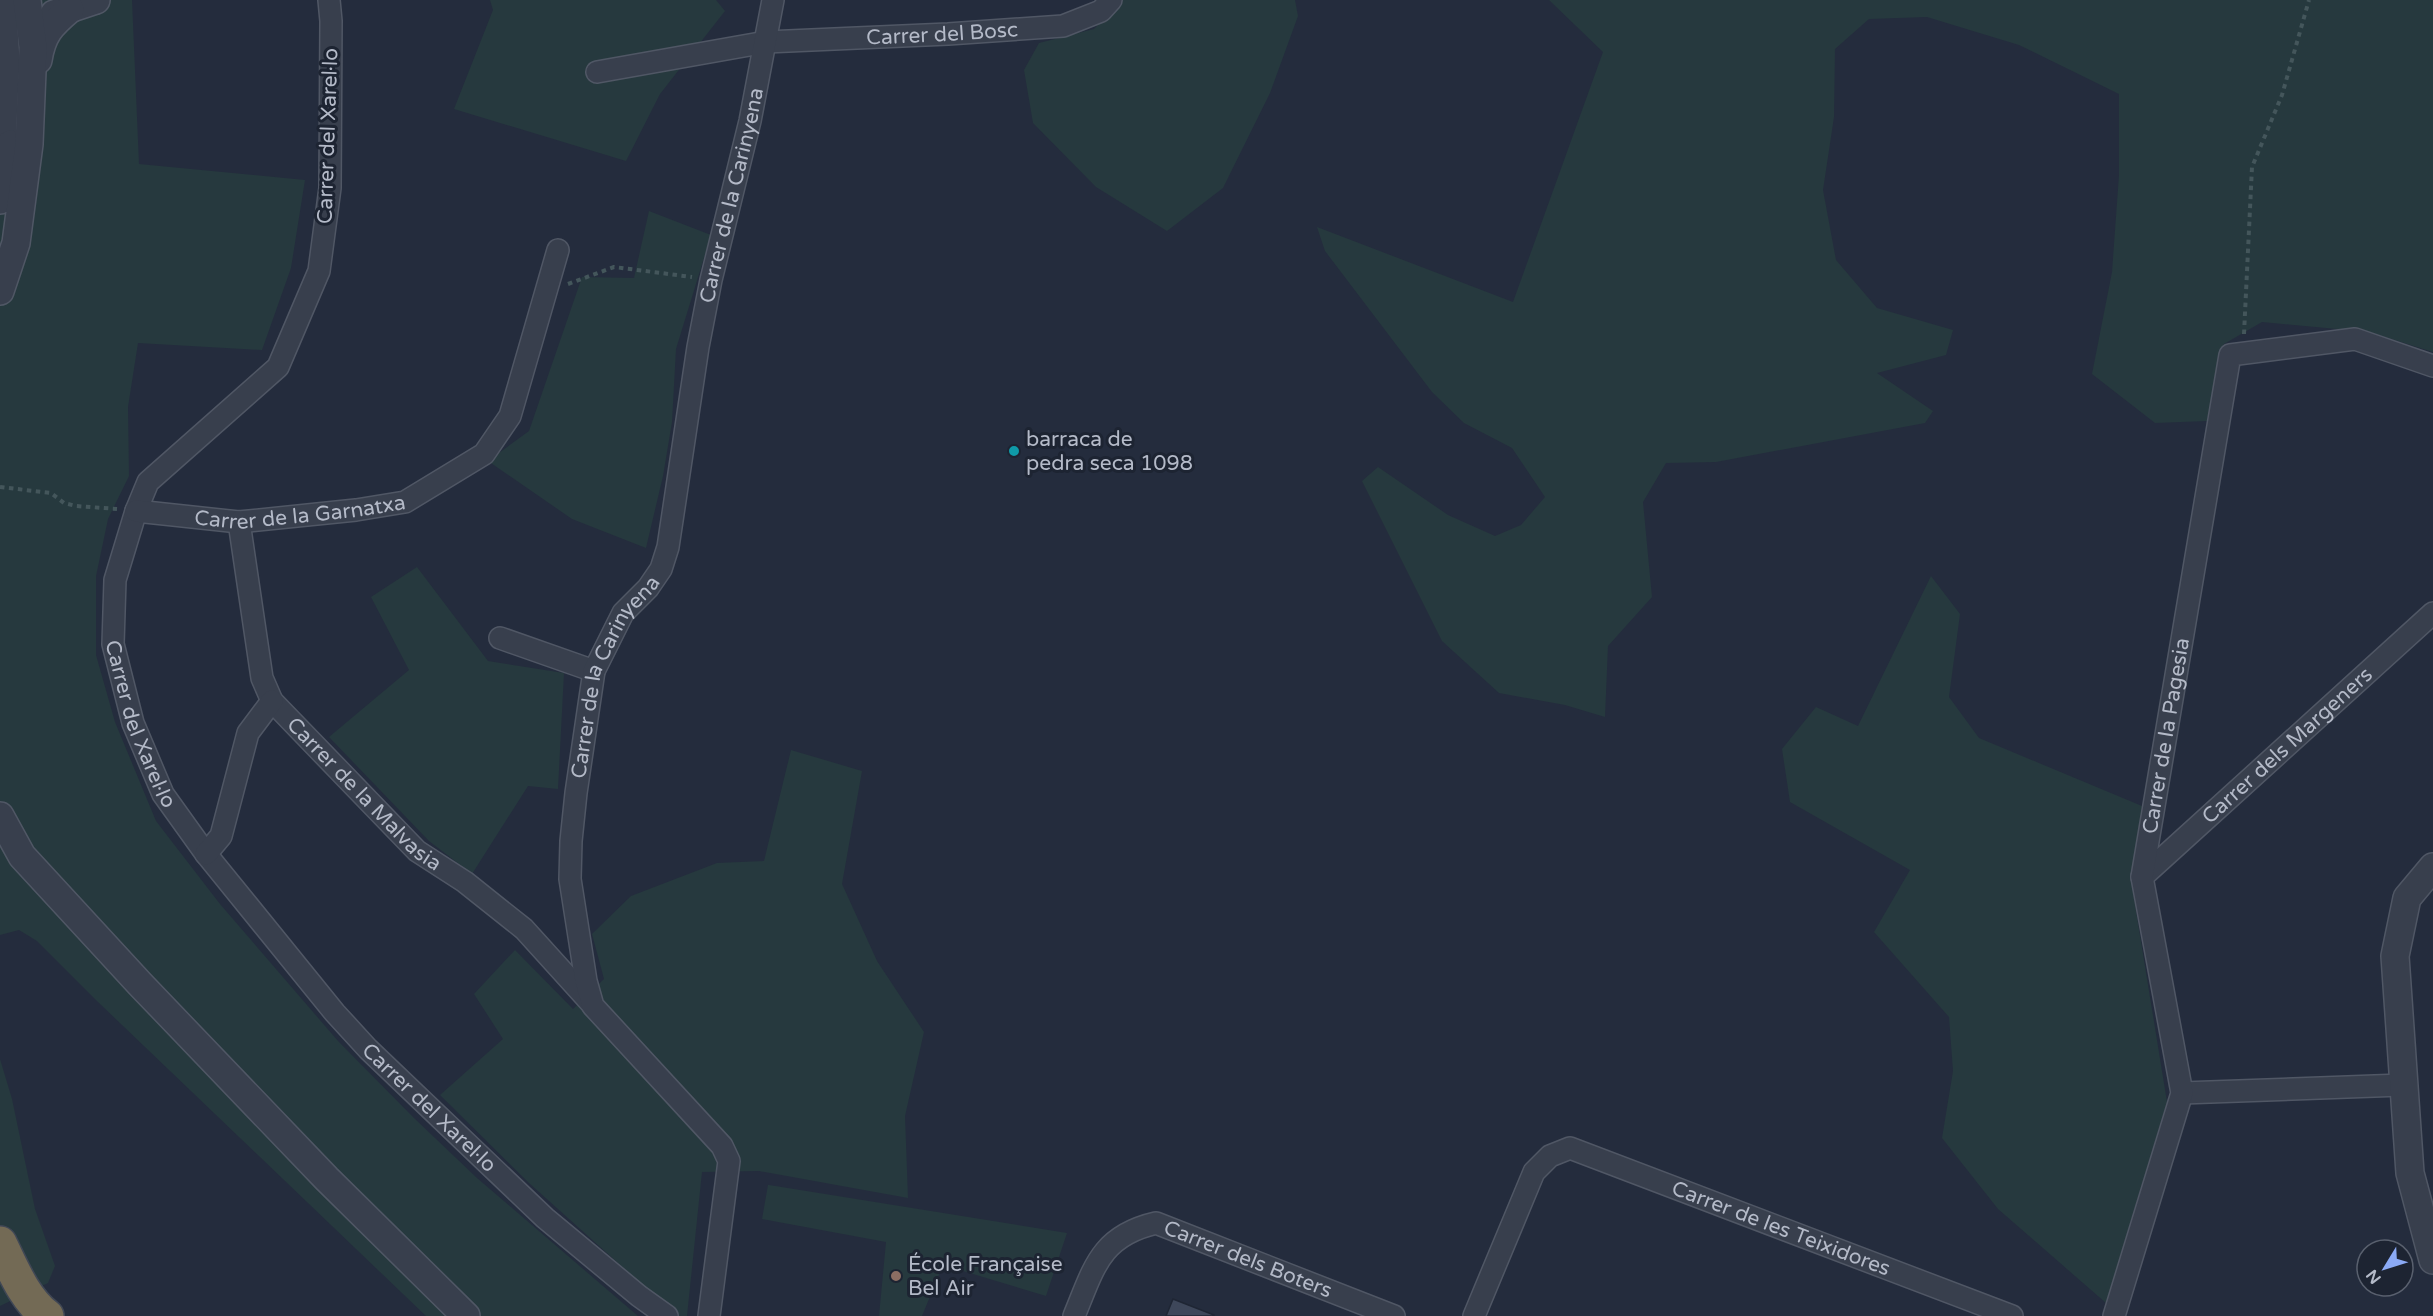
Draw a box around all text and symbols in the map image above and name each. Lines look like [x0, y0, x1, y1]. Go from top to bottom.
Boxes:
street label: Carrer del Bosc [866, 17, 1019, 50]
street label: Carrer del Xarel·lo [312, 48, 344, 224]
street label: Carrer de la Carinyena [694, 85, 769, 305]
place label: barraca de pedra seca 1098 [1026, 427, 1193, 476]
marker: barraca de pedra seca 1098 [1007, 444, 1021, 458]
street label: Carrer de la Garnatxa [193, 490, 407, 535]
street label: Carrer de la Carinyena [566, 571, 665, 780]
street label: Carrer de la Pagesia [2137, 636, 2195, 836]
street label: Carrer del Xarel·lo [100, 638, 181, 813]
street label: Carrer dels Margeners [2197, 662, 2378, 829]
street label: Carrer de la Malvasia [282, 712, 446, 876]
street label: Carrer del Xarel·lo [357, 1038, 502, 1177]
street label: Carrer de les Teixidores [1668, 1175, 1894, 1281]
street label: Carrer dels Boters [1160, 1215, 1336, 1303]
north arrow [2355, 1238, 2415, 1298]
place label: École Française Bel Air [908, 1252, 1063, 1301]
text: N [2362, 1265, 2386, 1288]
marker: École Française Bel Air [889, 1269, 903, 1283]

